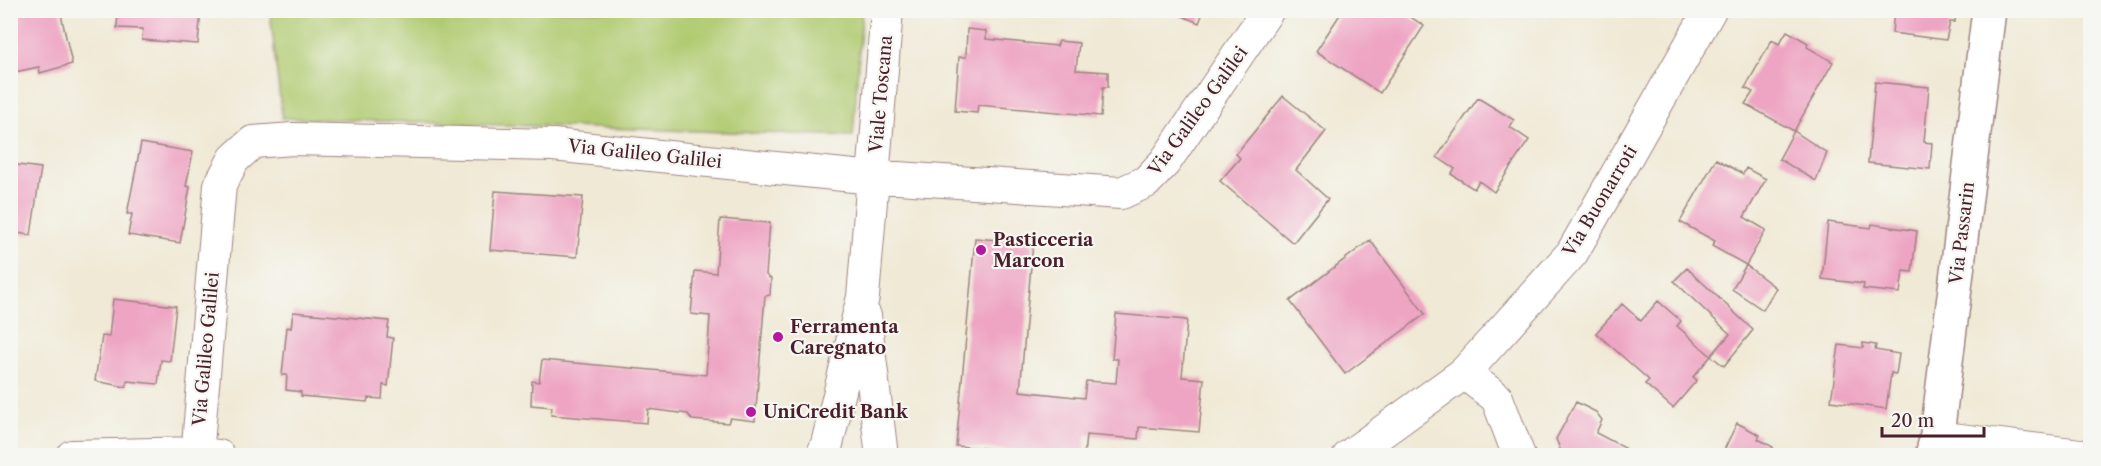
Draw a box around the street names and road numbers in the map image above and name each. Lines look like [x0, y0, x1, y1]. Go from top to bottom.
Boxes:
street label: Viale Toscana [865, 34, 897, 155]
street label: Via Galileo Galilei [1143, 42, 1253, 181]
street label: Via Galileo Galilei [566, 135, 723, 173]
street label: Via Buonarroti [1558, 141, 1642, 261]
street label: Via Passarin [1945, 180, 1979, 287]
street label: Via Galileo Galilei [188, 271, 224, 428]

